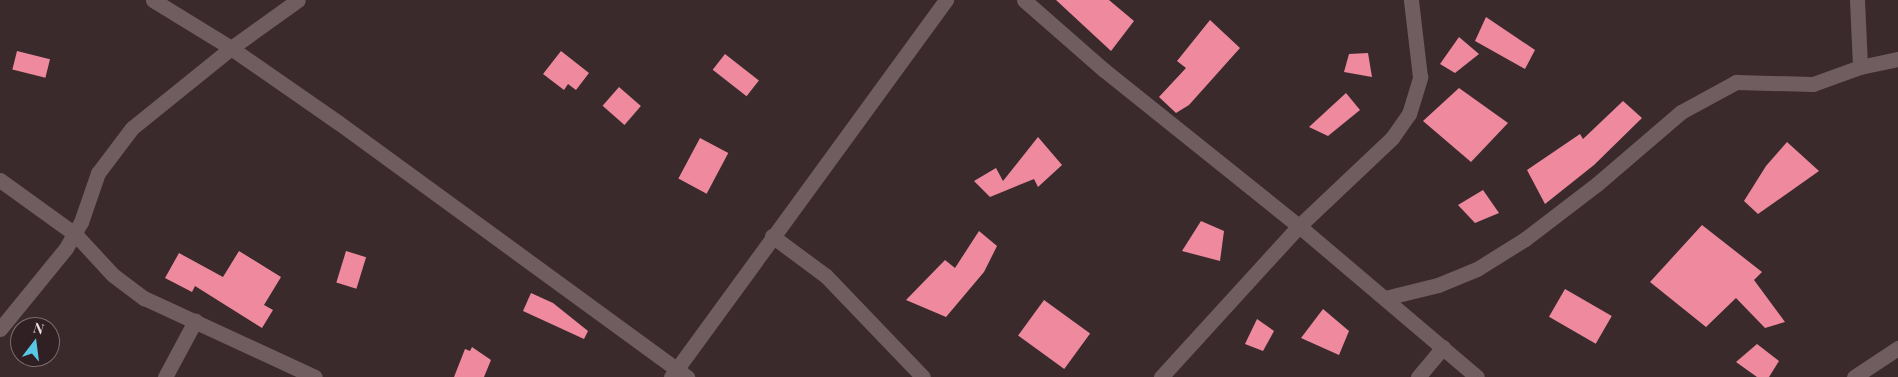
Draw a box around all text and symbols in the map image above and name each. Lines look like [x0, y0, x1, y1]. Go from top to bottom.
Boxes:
north arrow [10, 317, 60, 367]
text: N [31, 318, 46, 338]

